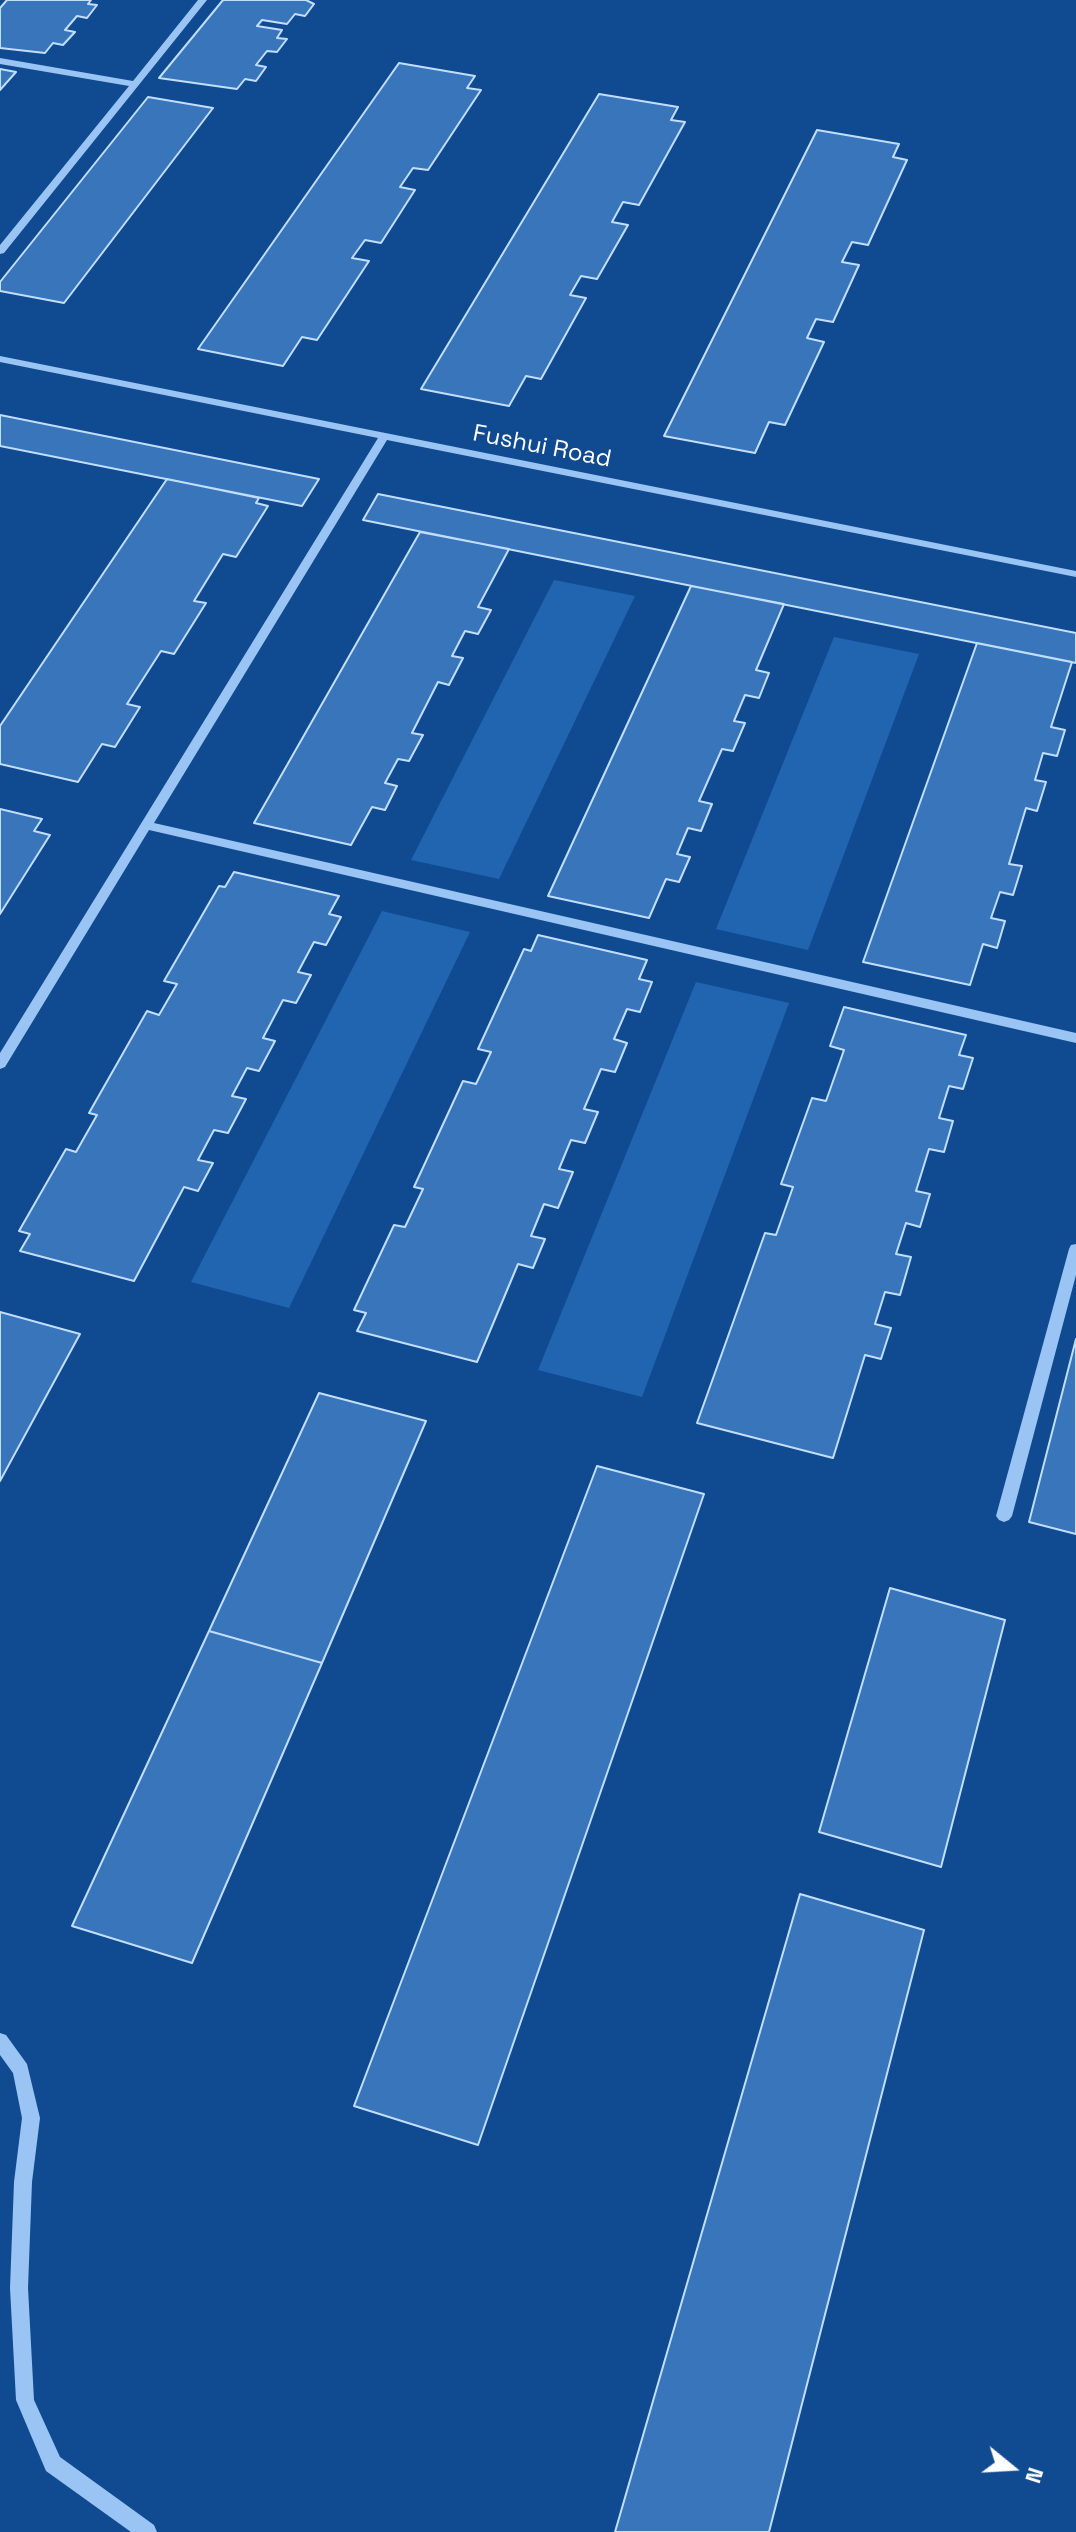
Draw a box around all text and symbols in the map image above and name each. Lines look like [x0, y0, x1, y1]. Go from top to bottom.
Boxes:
street label: Fushui Road [470, 419, 614, 475]
north arrow [972, 2428, 1052, 2508]
text: N [1019, 2464, 1050, 2487]

